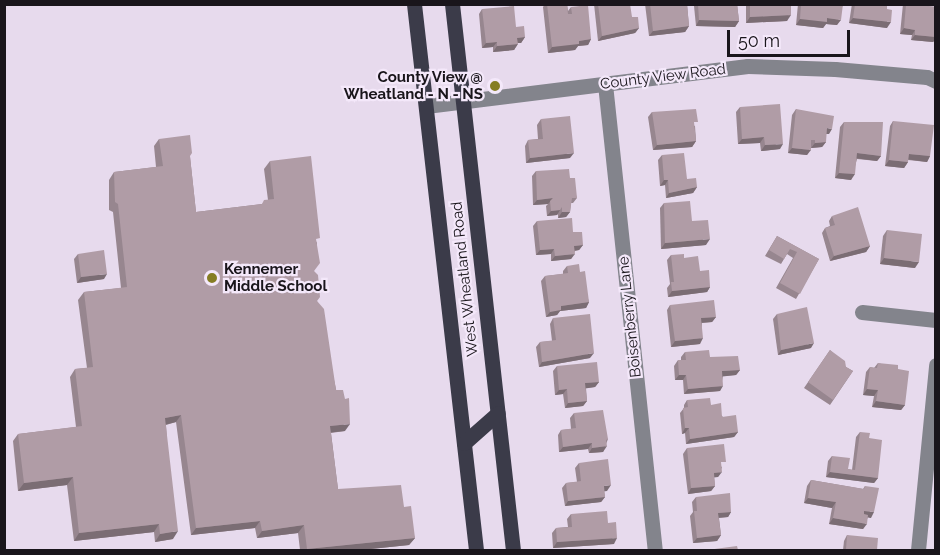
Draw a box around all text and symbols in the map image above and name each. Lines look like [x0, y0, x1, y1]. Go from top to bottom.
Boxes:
scale bar [730, 18, 853, 56]
text: 50 m [738, 30, 780, 51]
street label: County View Road [598, 60, 728, 94]
place label: County View @ Wheatland - N - NS [344, 68, 483, 103]
marker: County View @ Wheatland - N - NS [488, 79, 502, 93]
street label: West Wheatland Road [448, 200, 482, 358]
street label: Boisenberry Lane [615, 255, 645, 379]
place label: Kennemer Middle School [224, 260, 327, 295]
marker: Kennemer Middle School [205, 271, 219, 285]

